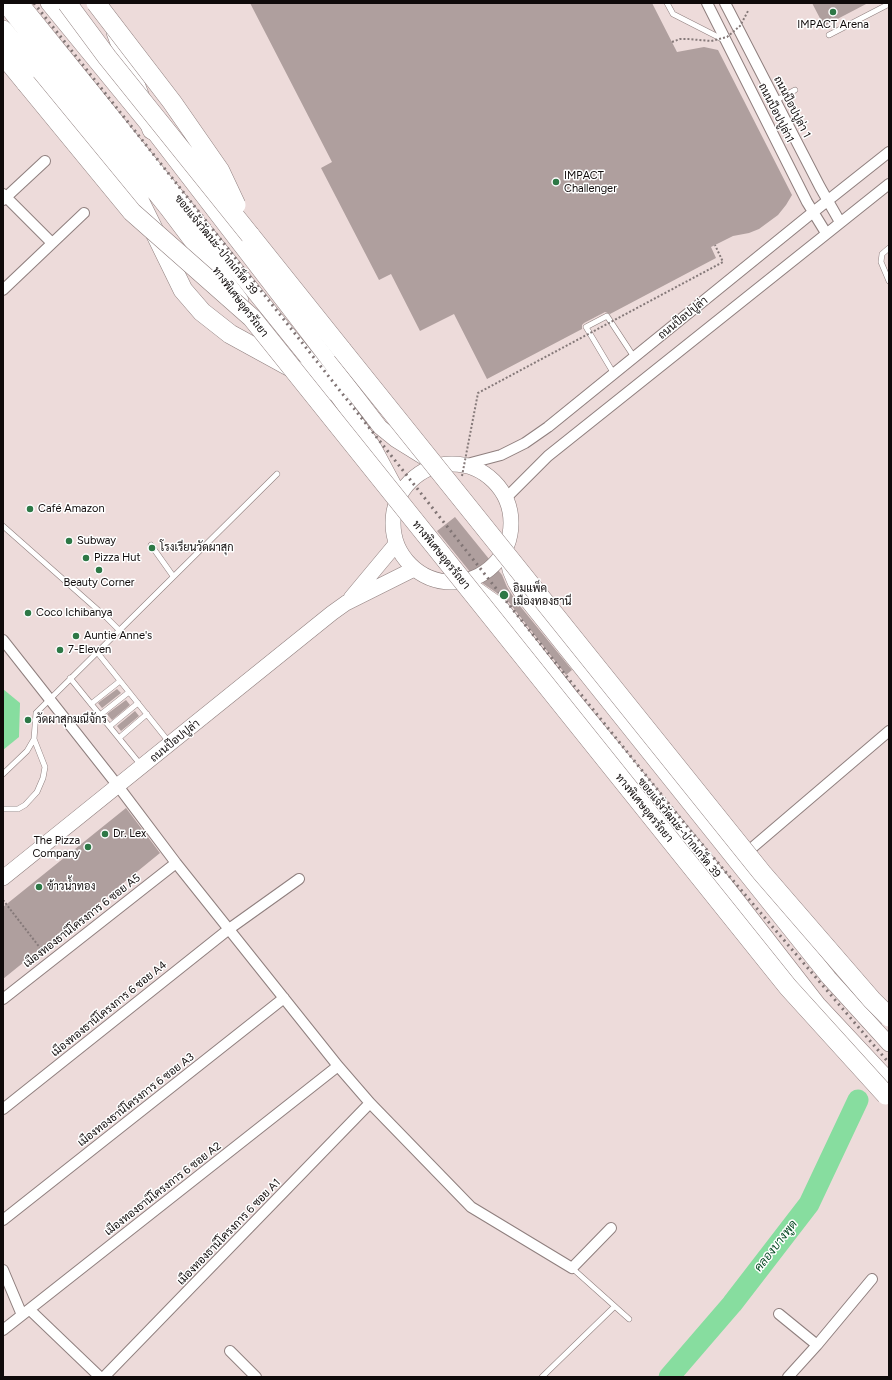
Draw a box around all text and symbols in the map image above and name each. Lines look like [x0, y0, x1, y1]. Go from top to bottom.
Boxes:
marker: IMPACT Arena [828, 7, 838, 17]
place label: IMPACT Arena [797, 18, 869, 32]
street label: ถนนป๊อปปูล่า 1 [771, 74, 813, 140]
street label: ถนนป๊อปปูล่า1 [755, 81, 797, 145]
place label: IMPACT Challenger [564, 169, 617, 195]
marker: IMPACT Challenger [551, 177, 561, 187]
street label: ซอยแจ้งวัฒนะ-ปากเกร็ด 39 [172, 192, 260, 298]
street label: ทางพิเศษอุดรรัถยา [209, 264, 271, 340]
street label: ถนนป๊อปปูล่า [655, 294, 711, 342]
place label: Café Amazon [38, 502, 105, 516]
marker: Café Amazon [25, 504, 35, 514]
street label: ทางพิเศษอุดรรัถยา [409, 518, 473, 592]
place label: Subway [77, 534, 116, 548]
marker: Subway [64, 536, 74, 546]
place label: โรงเรียนวัดผาสุก [160, 541, 234, 555]
marker: โรงเรียนวัดผาสุก [147, 543, 157, 553]
place label: Pizza Hut [94, 551, 141, 565]
marker: Pizza Hut [81, 553, 91, 563]
marker: Beauty Corner [94, 565, 104, 575]
place label: Beauty Corner [63, 576, 135, 590]
place label: อิมแพ็ค เมืองทองธานี [513, 582, 572, 608]
marker: อิมแพ็ค เมืองทองธานี [498, 589, 510, 601]
place label: Coco Ichibanya [36, 606, 112, 620]
marker: Coco Ichibanya [23, 608, 33, 618]
place label: Auntie Anne's [84, 629, 152, 643]
marker: Auntie Anne's [71, 631, 81, 641]
place label: 7-Eleven [68, 643, 111, 657]
marker: 7-Eleven [55, 645, 65, 655]
place label: วัดผาสุกมณีจักร [36, 713, 107, 727]
marker: วัดผาสุกมณีจักร [23, 715, 33, 725]
street label: ถนนป๊อปปูล่า [147, 717, 203, 765]
street label: ทางพิเศษอุดรรัถยา [612, 771, 676, 845]
street label: ซอยแจ้งวัฒนะ-ปากเกร็ด 39 [635, 775, 723, 881]
place label: Dr. Lex [113, 827, 146, 841]
marker: Dr. Lex [100, 829, 110, 839]
place label: The Pizza Company [32, 834, 80, 860]
marker: The Pizza Company [83, 842, 93, 852]
street label: เมืองทองธานีโครงการ 6 ซอย A5 [21, 871, 143, 971]
place label: ข้าวน้ำทอง [47, 880, 96, 894]
marker: ข้าวน้ำทอง [34, 882, 44, 892]
street label: เมืองทองธานีโครงการ 6 ซอย A4 [49, 958, 169, 1060]
street label: เมืองทองธานีโครงการ 6 ซอย A3 [75, 1050, 197, 1150]
street label: เมืองทองธานีโครงการ 6 ซอย A2 [102, 1139, 224, 1239]
street label: เมืองทองธานีโครงการ 6 ซอย A1 [175, 1176, 283, 1288]
water label: คลองบางพูด [751, 1217, 801, 1275]

